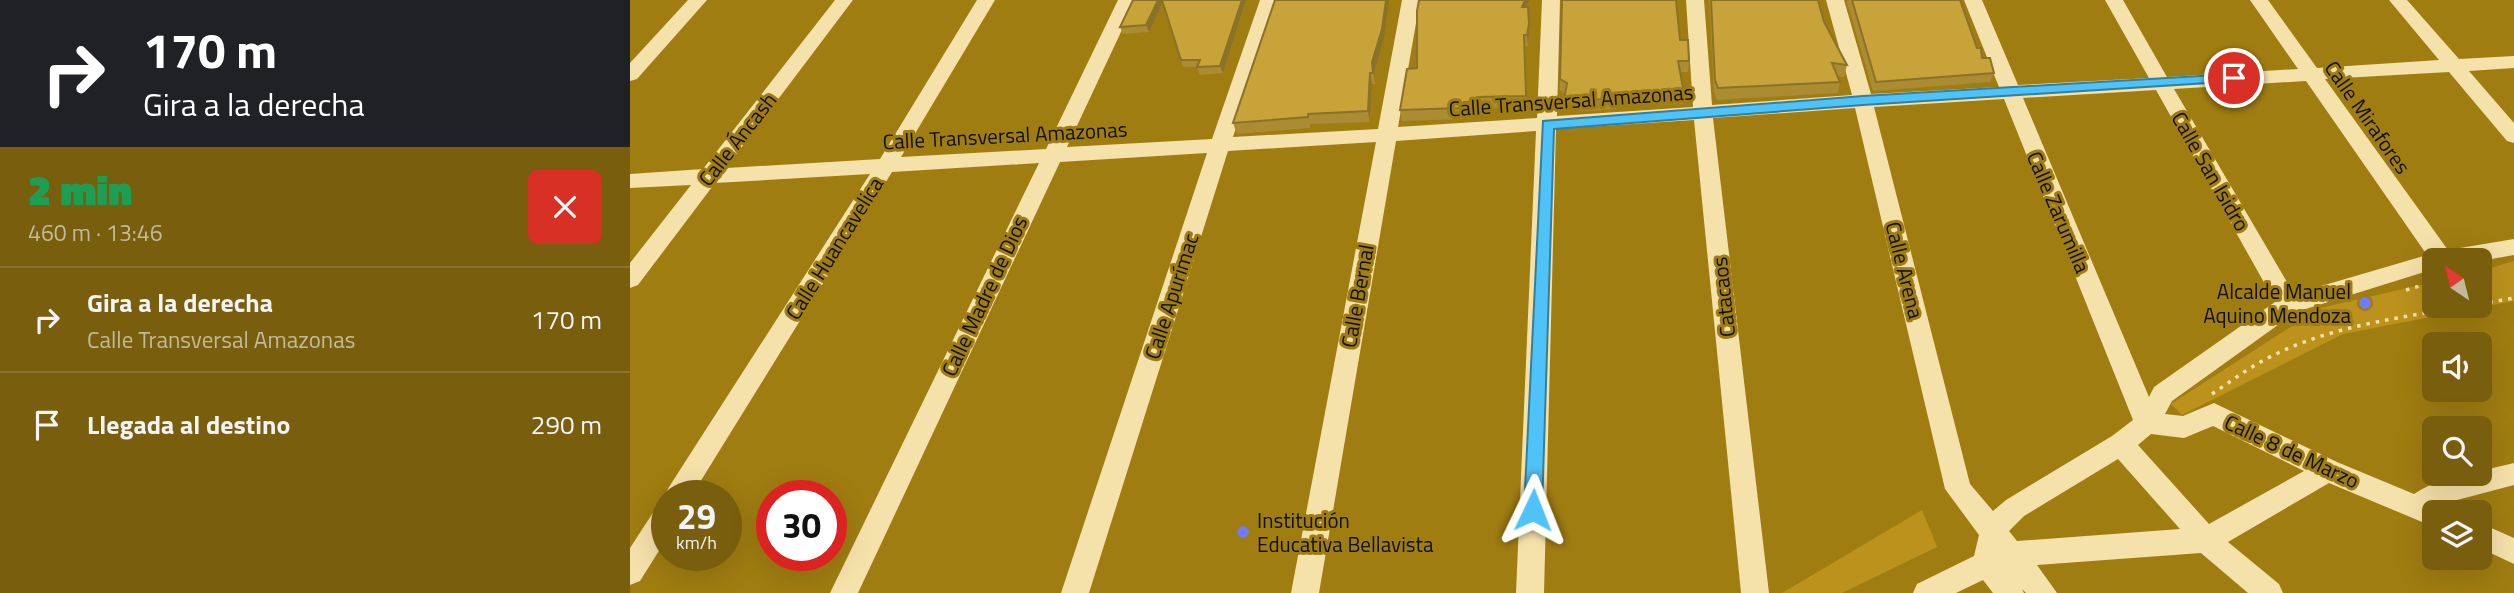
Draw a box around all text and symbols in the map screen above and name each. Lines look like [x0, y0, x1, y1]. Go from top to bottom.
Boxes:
text: 170 m [143, 12, 277, 87]
icon: right [28, 28, 119, 119]
pin [2204, 48, 2264, 108]
street label: Calle Mirafores [2317, 54, 2419, 180]
icon: arrive [2215, 59, 2253, 97]
street label: Calle Transversal Amazonas [1448, 75, 1694, 125]
text: Gira a la derecha [143, 80, 365, 128]
street label: Calle Áncash [690, 85, 784, 193]
street label: Calle San Isidro [2164, 105, 2258, 237]
street label: Calle Transversal Amazonas [882, 113, 1128, 157]
street label: Calle Zarumilla [2019, 146, 2099, 278]
text: 2 min [28, 157, 132, 221]
button: close [528, 170, 602, 244]
street label: Calle Huancavelica [777, 170, 891, 326]
street label: Calle Madre de Dios [933, 210, 1035, 382]
text: 460 m · 13:46 [28, 215, 163, 250]
street label: Calle Arena [1878, 218, 1933, 322]
street label: Calle Apurímac [1136, 229, 1206, 363]
street label: Calle Bernal [1332, 242, 1382, 350]
north arrow [2422, 248, 2492, 318]
map controls [2422, 248, 2492, 570]
street label: Catacaos [1703, 255, 1743, 339]
place label: Alcalde Manuel Aquino Mendoza [2203, 275, 2351, 331]
text: Gira a la derecha [87, 283, 273, 322]
marker: Alcalde Manuel Aquino Mendoza [2357, 295, 2373, 311]
text: 170 m [531, 300, 602, 339]
icon: right [28, 301, 66, 339]
text: Calle Transversal Amazonas [87, 322, 355, 357]
button: sound [2422, 332, 2492, 402]
text: Llegada al destino [87, 405, 290, 444]
text: 290 m [531, 405, 602, 444]
icon: arrive [28, 406, 66, 444]
street label: Calle 8 de Marzo [2219, 406, 2365, 496]
button: search [2422, 416, 2492, 486]
position arrow [1496, 473, 1570, 547]
speed limit sign: 30 [756, 480, 847, 571]
text: 29 [677, 489, 716, 543]
button: layers [2422, 500, 2492, 570]
place label: Institución Educativa Bellavista [1257, 504, 1434, 560]
marker: Institución Educativa Bellavista [1235, 524, 1251, 540]
text: km/h [676, 529, 717, 556]

